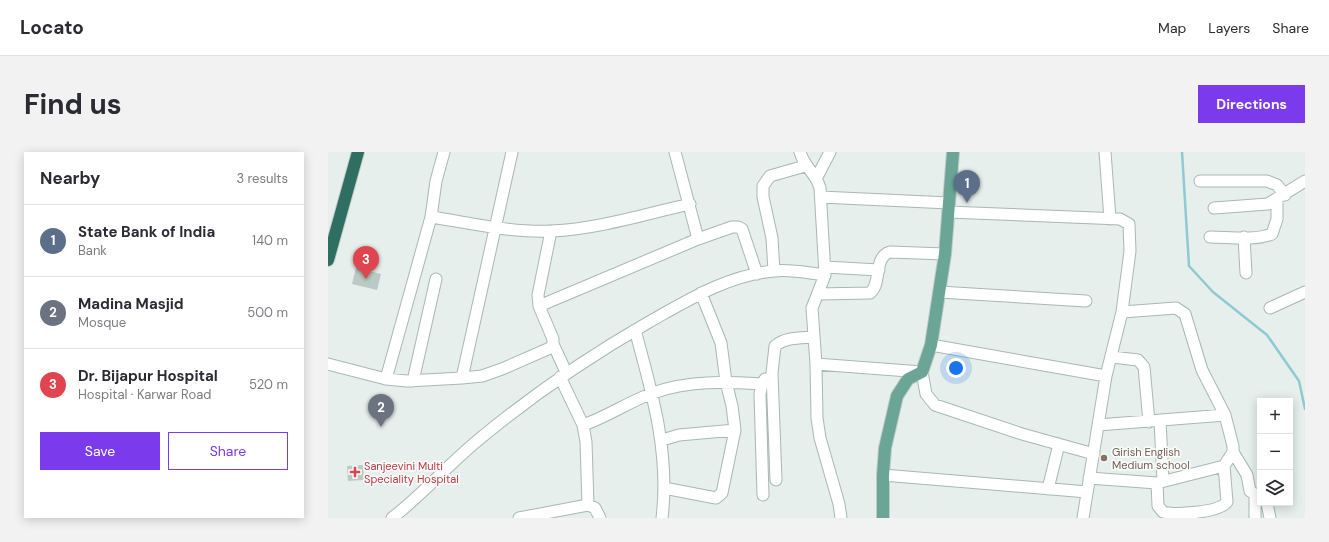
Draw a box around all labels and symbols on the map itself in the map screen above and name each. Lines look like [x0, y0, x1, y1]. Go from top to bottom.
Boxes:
pin: 1 [954, 170, 980, 203]
pin: 3 [353, 246, 379, 279]
your location [946, 358, 966, 378]
pin: 2 [368, 394, 394, 427]
place label: Girish English Medium school [1112, 445, 1190, 472]
marker: Girish English Medium school [1099, 453, 1109, 463]
place label: Sanjeevini Multi Speciality Hospital [364, 459, 459, 486]
marker: Sanjeevini Multi Speciality Hospital [349, 466, 361, 478]

